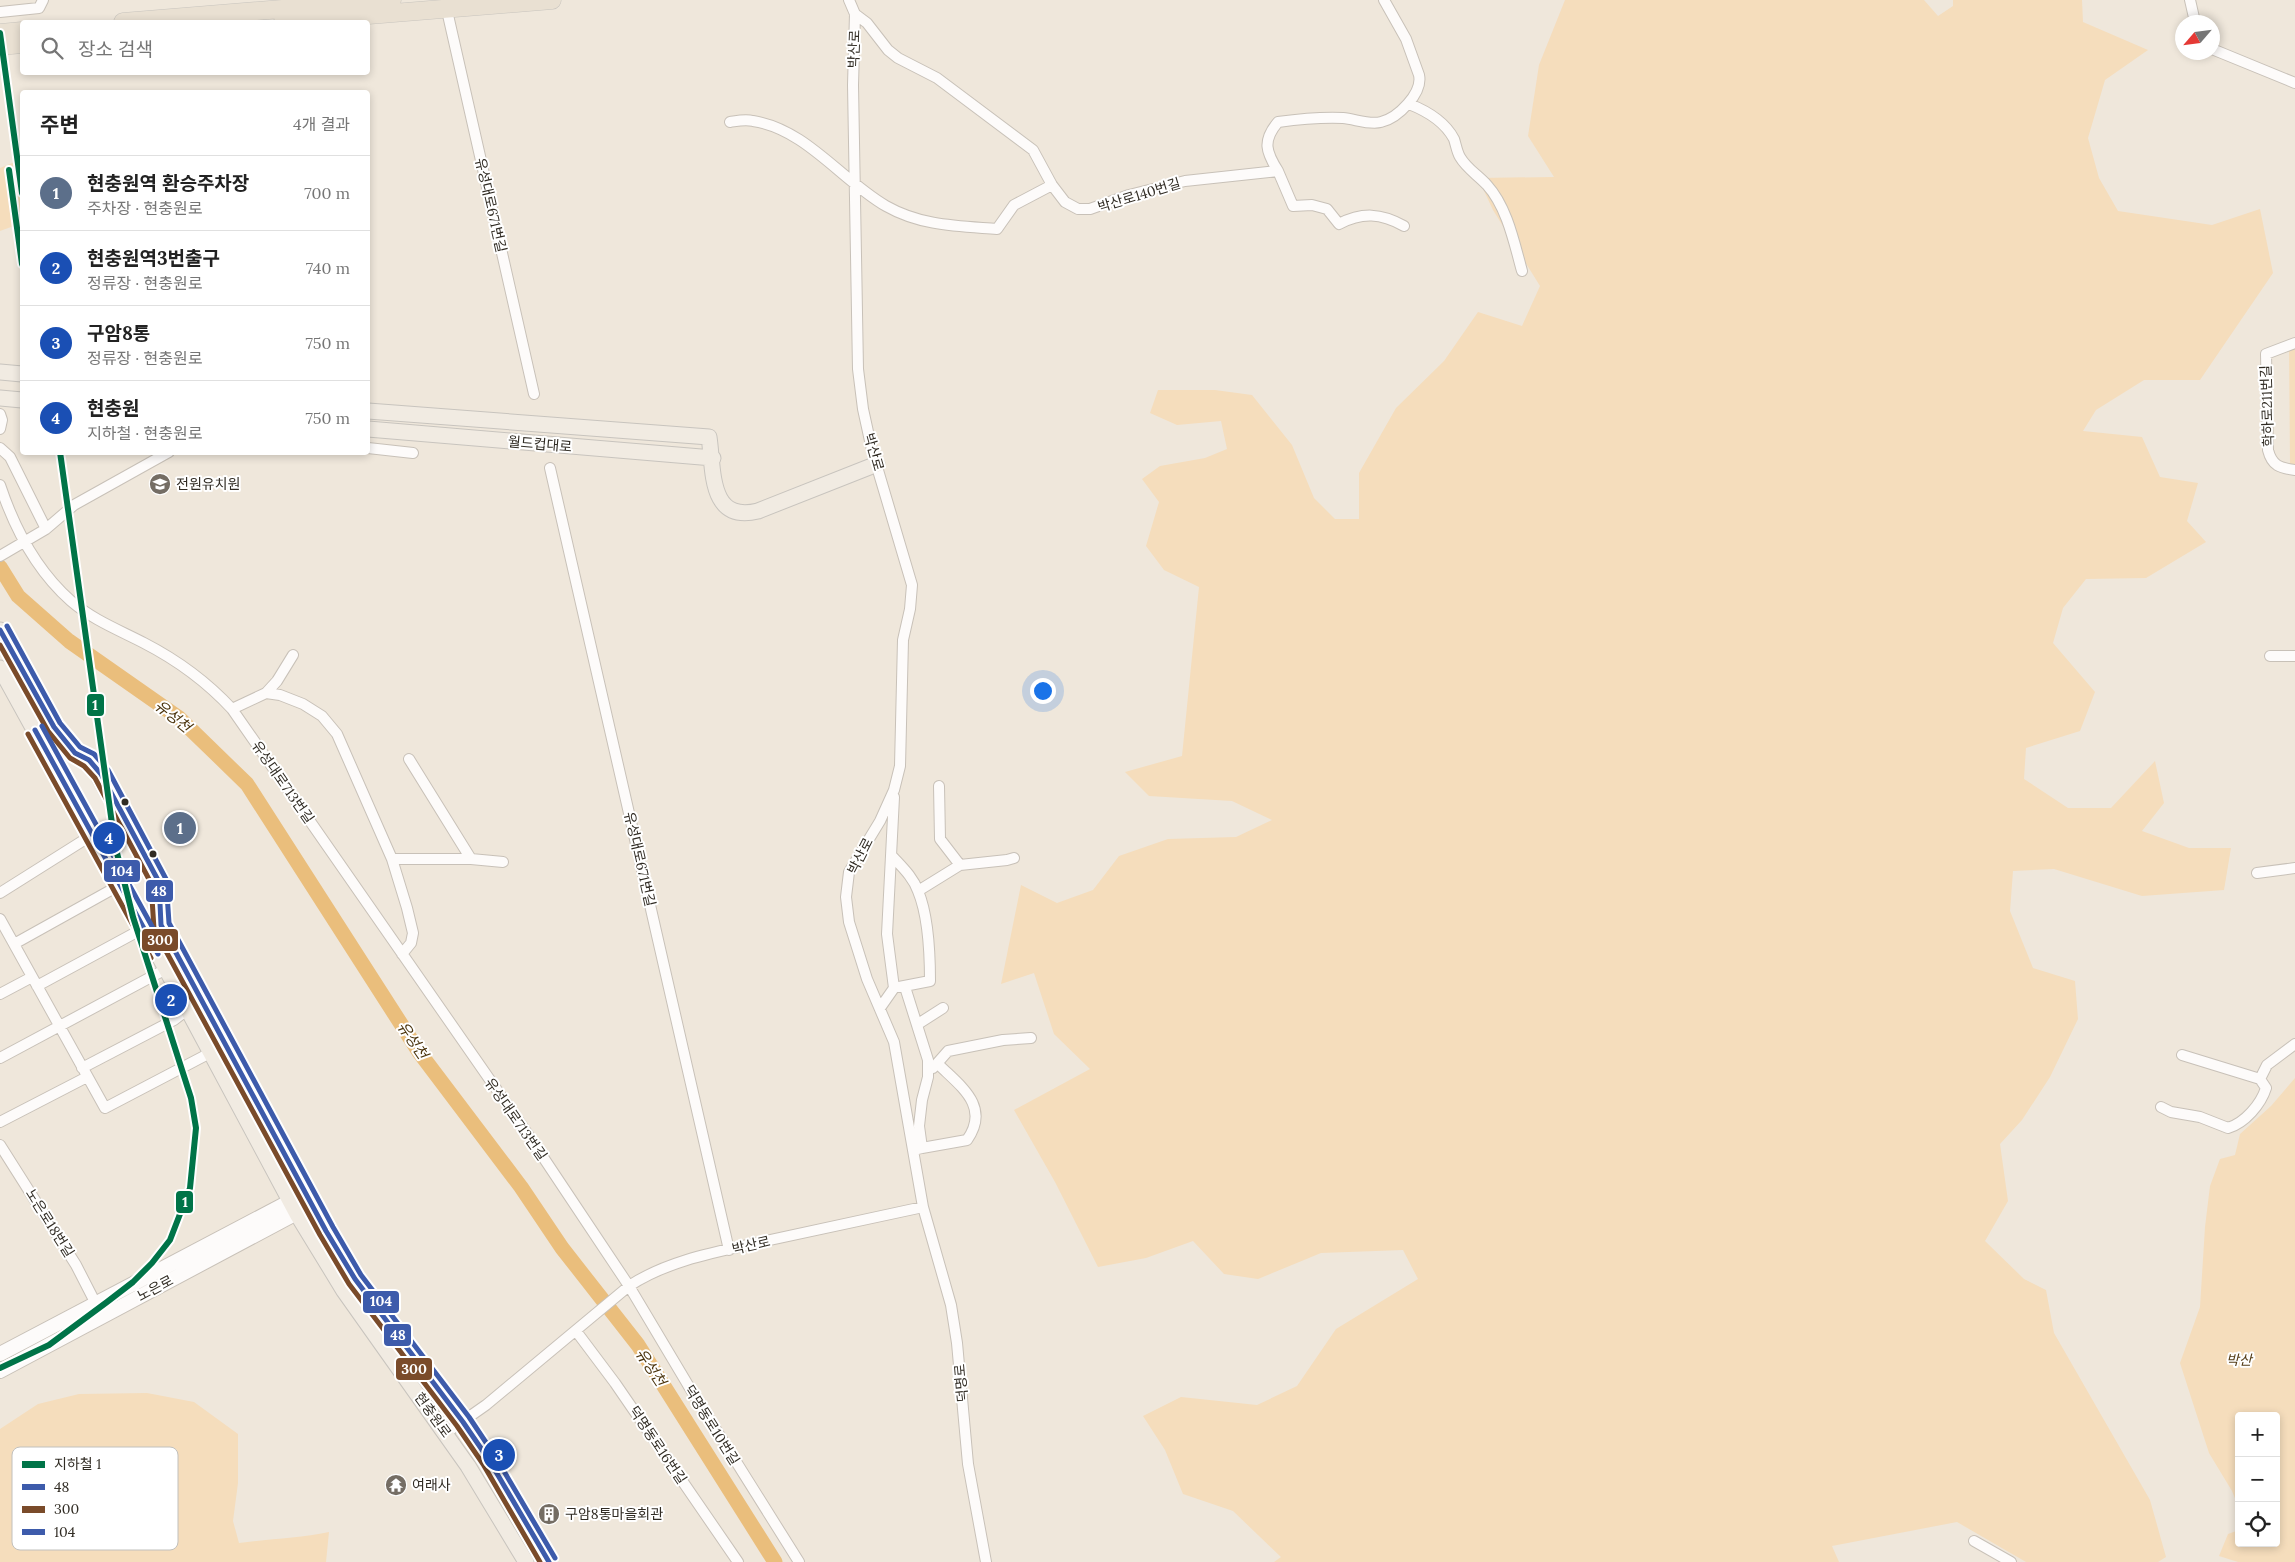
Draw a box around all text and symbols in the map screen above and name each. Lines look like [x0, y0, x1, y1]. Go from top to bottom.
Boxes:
north arrow [2175, 15, 2220, 60]
search box [20, 20, 370, 75]
street label: 박산로 [844, 29, 864, 69]
icon: search [38, 34, 66, 62]
text: 장소 검색 [78, 37, 153, 61]
text: 주변 [40, 111, 79, 138]
text: 4개 결과 [293, 114, 350, 134]
street label: 유성대로671번길 [471, 156, 511, 254]
text: 현충원역 환승주차장 [87, 171, 249, 195]
street label: 박산로140번길 [1095, 174, 1183, 216]
text: 1 [53, 183, 59, 203]
text: 700 m [304, 183, 350, 203]
text: 주차장 · 현충원로 [87, 198, 202, 218]
text: 현충원역3번출구 [87, 246, 220, 270]
text: 2 [52, 258, 60, 278]
text: 740 m [306, 258, 350, 278]
text: 정류장 · 현충원로 [87, 273, 202, 293]
text: 구암8통 [87, 321, 150, 345]
text: 3 [52, 333, 60, 353]
text: 750 m [305, 333, 350, 353]
text: 정류장 · 현충원로 [87, 348, 202, 368]
street label: 학하로211번길 [2257, 365, 2277, 447]
text: 현충원 [87, 396, 139, 420]
text: 4 [52, 408, 60, 428]
text: 750 m [305, 408, 350, 428]
text: 지하철 · 현충원로 [87, 423, 202, 443]
street label: 박산로 [860, 431, 888, 473]
street label: 월드컵대로 [507, 432, 573, 456]
school or university icon: 전원유치원 [148, 472, 172, 496]
place label: 전원유치원 [176, 475, 240, 493]
your location [1030, 678, 1056, 704]
line badge: 1 [86, 693, 105, 717]
text: 1 [92, 696, 98, 714]
water label: 유성천 [151, 696, 197, 738]
street label: 유성대로713번길 [248, 737, 318, 827]
unlabelled marker [120, 797, 130, 807]
pin: 1 [164, 809, 196, 847]
street label: 유성대로671번길 [620, 810, 660, 908]
pin: 4 [93, 819, 125, 857]
street label: 박산로 [843, 835, 877, 877]
unlabelled marker [148, 849, 158, 859]
line badge: 104 [103, 859, 141, 883]
text: 104 [111, 862, 133, 880]
line badge: 48 [145, 879, 174, 903]
text: 48 [151, 882, 167, 900]
line badge: 300 [141, 928, 179, 952]
text: 300 [147, 931, 173, 949]
pin: 2 [155, 981, 187, 1019]
water label: 유성천 [394, 1018, 434, 1064]
street label: 유성대로713번길 [481, 1074, 551, 1164]
street label: 노은로18번길 [22, 1185, 78, 1261]
line badge: 1 [175, 1190, 194, 1214]
text: 1 [182, 1193, 188, 1211]
street label: 박산로 [730, 1232, 772, 1258]
street label: 노은로 [134, 1271, 176, 1305]
line badge: 104 [362, 1290, 400, 1314]
text: 104 [370, 1292, 392, 1310]
line badge: 48 [383, 1323, 412, 1347]
text: 48 [390, 1326, 406, 1344]
water label: 유성천 [632, 1344, 671, 1391]
park label: 박산 [2226, 1351, 2254, 1369]
line badge: 300 [395, 1357, 433, 1381]
text: 300 [401, 1360, 427, 1378]
street label: 덕명로 [950, 1363, 972, 1403]
street label: 덕명동로10번길 [680, 1382, 744, 1468]
street label: 현충원로 [411, 1389, 455, 1441]
street label: 덕명동로16번길 [625, 1402, 691, 1488]
map controls [2235, 1412, 2280, 1547]
button: + [2235, 1412, 2280, 1457]
pin: 3 [483, 1436, 515, 1474]
legend [12, 1447, 178, 1550]
text: 지하철 1 [54, 1455, 101, 1473]
button: − [2235, 1457, 2280, 1502]
temple icon: 여래사 [384, 1473, 408, 1497]
place label: 여래사 [412, 1476, 451, 1494]
text: 48 [54, 1478, 70, 1496]
text: 300 [54, 1500, 79, 1518]
building icon: 구암8통마을회관 [537, 1502, 561, 1526]
button: locate [2235, 1502, 2280, 1547]
place label: 구암8통마을회관 [565, 1505, 663, 1523]
text: 104 [54, 1523, 76, 1541]

